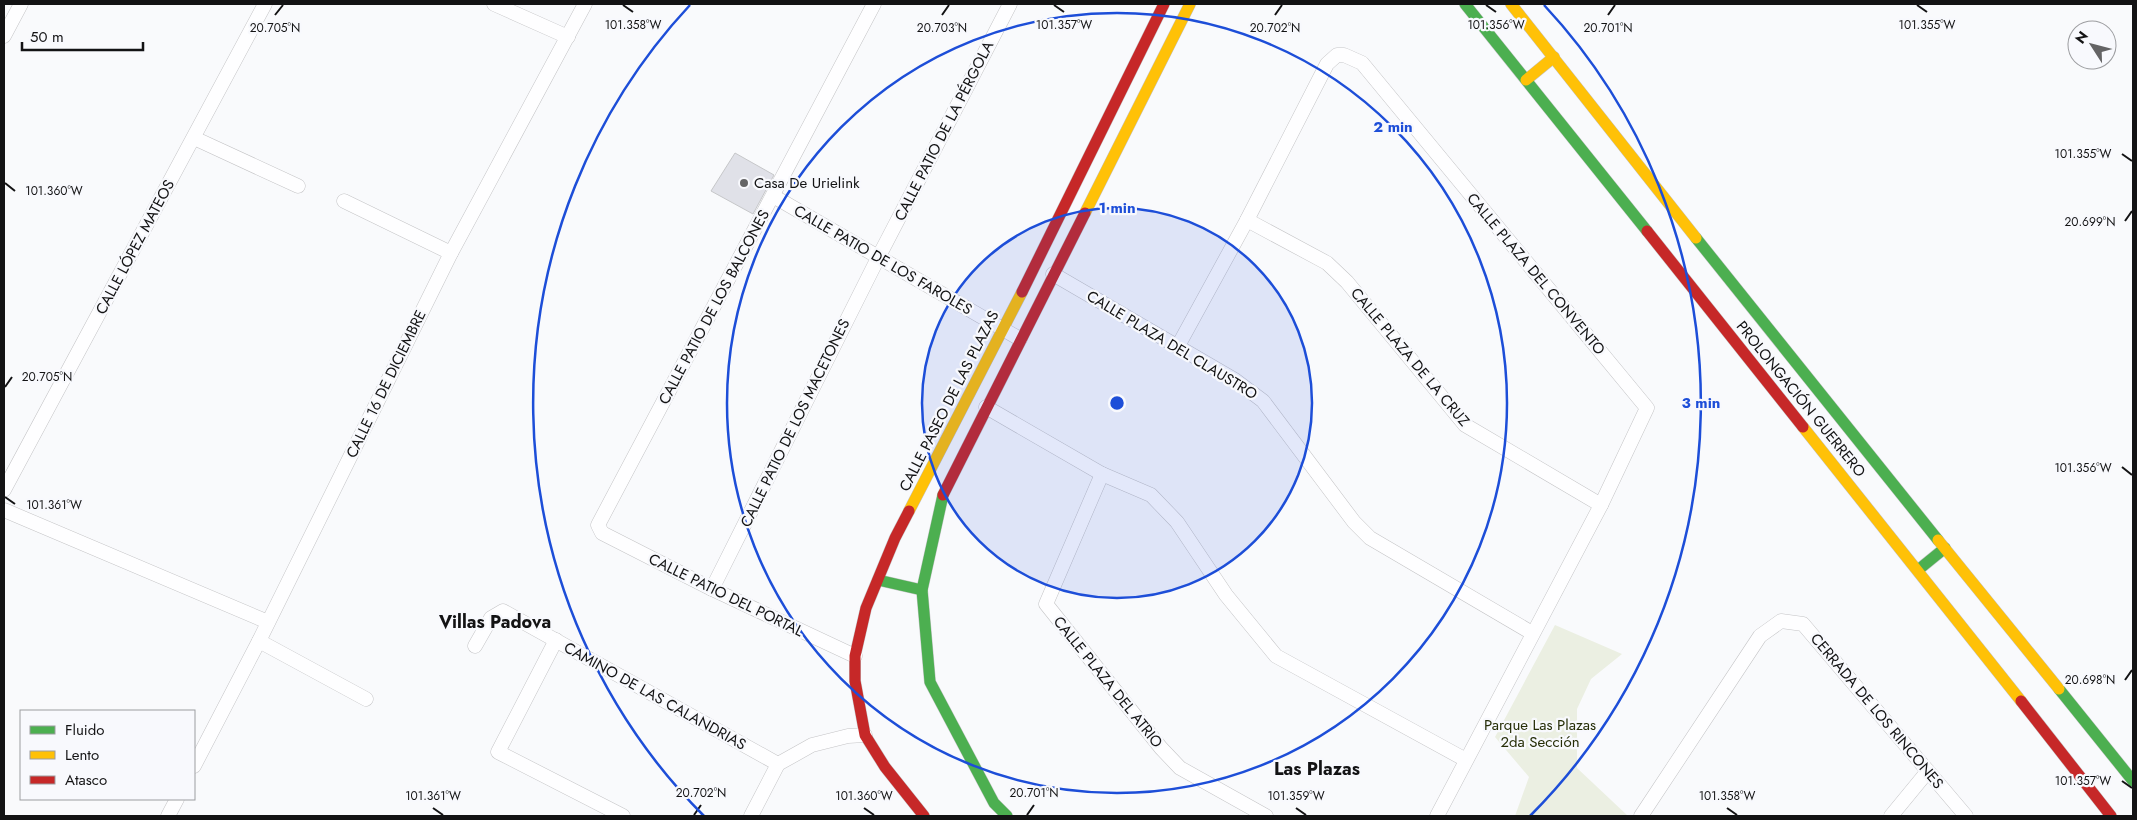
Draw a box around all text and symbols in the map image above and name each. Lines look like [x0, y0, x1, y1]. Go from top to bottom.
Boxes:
text: 101.358°W [605, 16, 661, 34]
text: 101.357°W [1036, 16, 1092, 34]
text: 101.356°W [1467, 16, 1525, 34]
text: 101.355°W [1899, 16, 1956, 34]
text: 20.705°N [250, 19, 300, 37]
text: 20.703°N [917, 19, 967, 37]
text: 20.702°N [1250, 19, 1300, 37]
text: 20.701°N [1583, 19, 1633, 37]
scale bar [22, 20, 144, 52]
north arrow [2067, 20, 2117, 70]
text: 50 m [30, 26, 64, 48]
text: N [2070, 27, 2093, 48]
street label: CALLE PATIO DE LA PÉRGOLA [889, 37, 999, 225]
text: 2 min [1373, 116, 1413, 138]
text: 101.355°W [2055, 145, 2112, 163]
place label: Casa De Urielink [754, 172, 860, 194]
street label: CALLE LÓPEZ MATEOS [90, 176, 180, 318]
marker: Casa De Urielink [738, 177, 750, 189]
text: 101.360°W [25, 182, 83, 200]
street label: CALLE PLAZA DEL CONVENTO [1462, 188, 1611, 360]
text: 1 min [1098, 197, 1136, 219]
street label: CALLE PATIO DE LOS FAROLES [790, 200, 976, 320]
street label: CALLE PATIO DE LOS BALCONES [653, 206, 775, 408]
text: 20.699°N [2064, 213, 2116, 231]
street label: CALLE PLAZA DE LA CRUZ [1345, 283, 1475, 431]
street label: CALLE PLAZA DEL CLAUSTRO [1082, 285, 1262, 405]
street label: CALLE 16 DE DICIEMBRE [341, 306, 431, 462]
street label: CALLE PASEO DE LAS PLAZAS [894, 307, 1004, 495]
street label: CALLE PATIO DE LOS MACETONES [735, 315, 855, 531]
street label: PROLONGACIÓN GUERRERO [1731, 316, 1871, 482]
text: 20.705°N [22, 368, 72, 386]
text: 3 min [1682, 392, 1720, 414]
centre of rings [1108, 394, 1126, 412]
text: 101.356°W [2054, 459, 2112, 477]
text: 101.361°W [26, 496, 82, 514]
street label: CALLE PATIO DEL PORTAL [645, 548, 807, 642]
district label: Villas Padova [438, 609, 551, 635]
street label: CALLE PLAZA DEL ATRIO [1048, 612, 1168, 753]
street label: CERRADA DE LOS RINCONES [1805, 628, 1949, 794]
street label: CAMINO DE LAS CALANDRIAS [560, 637, 750, 755]
text: 20.698°N [2065, 671, 2115, 689]
legend [20, 710, 195, 800]
park label: Parque Las Plazas 2da Sección [1484, 714, 1596, 753]
text: Fluido [65, 719, 104, 741]
text: Lento [65, 744, 99, 766]
district label: Las Plazas [1274, 756, 1360, 782]
text: Atasco [65, 769, 107, 791]
text: 101.357°W [2055, 772, 2111, 790]
text: 20.702°N [676, 784, 726, 802]
text: 20.701°N [1009, 784, 1059, 802]
text: 101.361°W [405, 787, 461, 805]
text: 101.360°W [835, 787, 893, 805]
text: 101.359°W [1267, 787, 1325, 805]
text: 101.358°W [1699, 787, 1755, 805]

